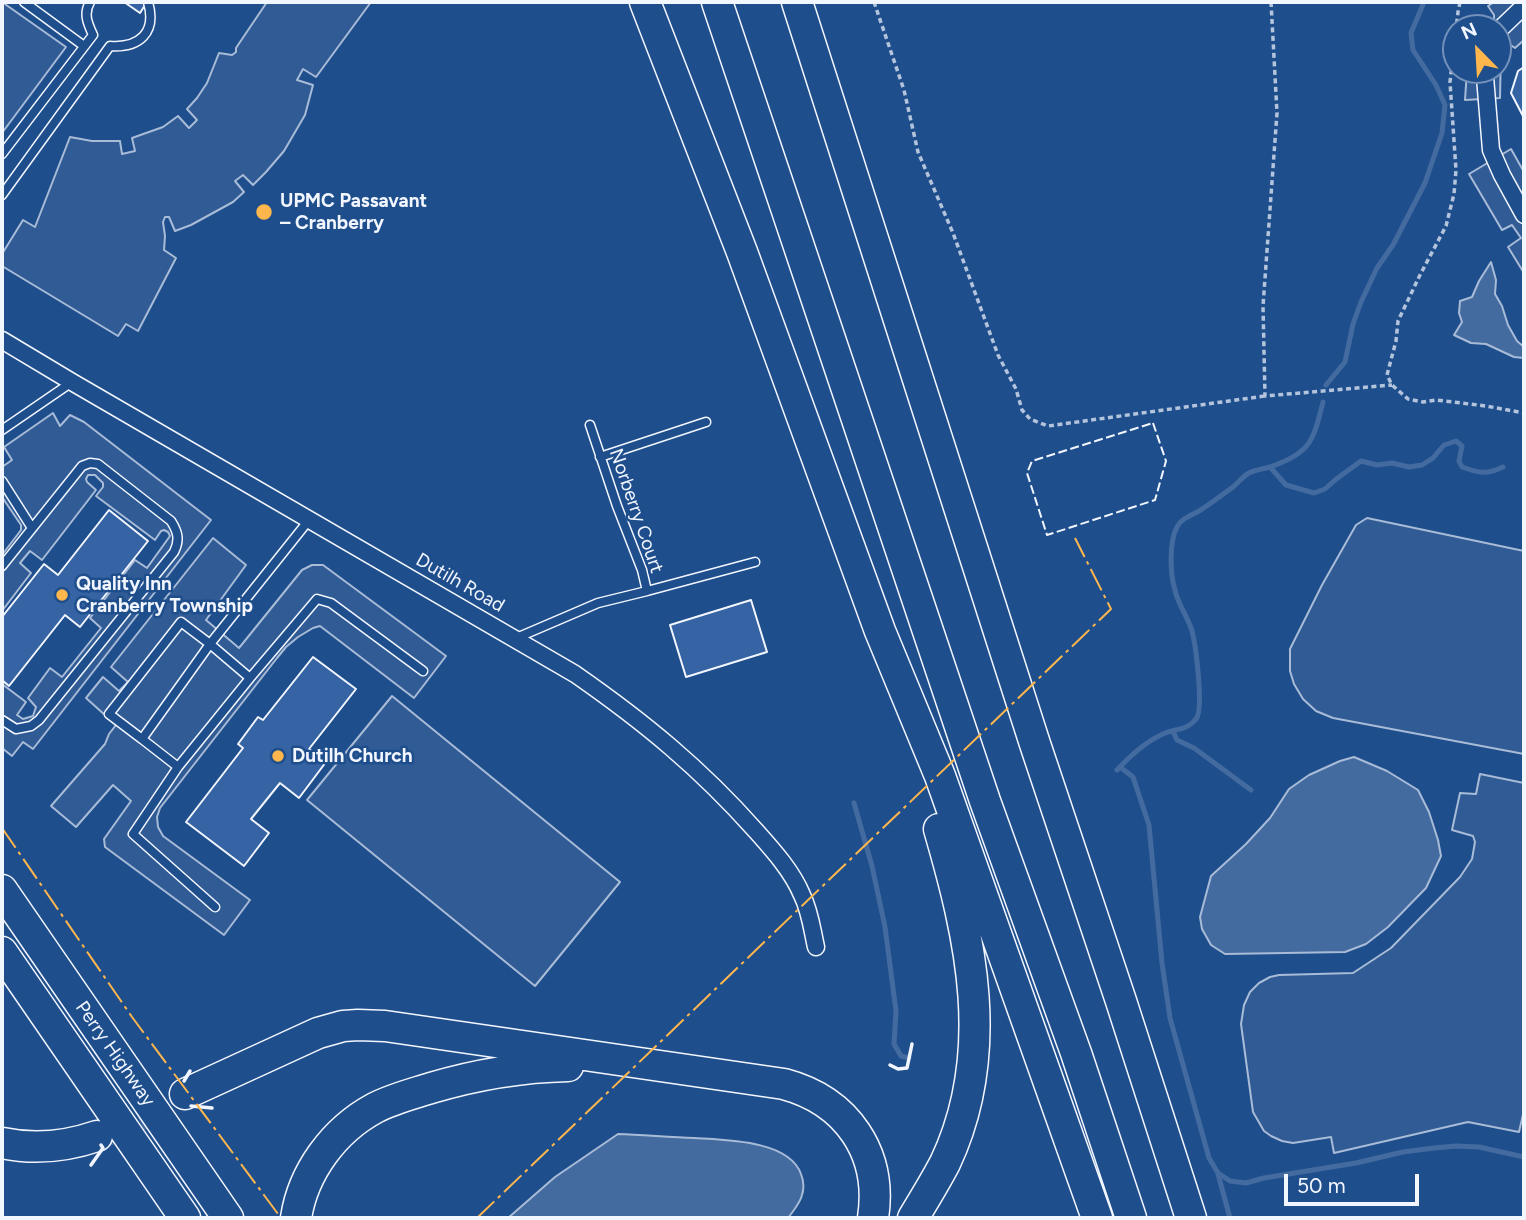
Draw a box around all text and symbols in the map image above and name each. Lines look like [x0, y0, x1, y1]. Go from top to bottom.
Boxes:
north arrow [1442, 14, 1512, 84]
text: N [1458, 18, 1480, 45]
place label: UPMC Passavant – Cranberry [280, 190, 427, 234]
marker: UPMC Passavant – Cranberry [254, 202, 274, 222]
street label: Norberry Court [604, 446, 668, 576]
street label: Dutilh Road [412, 549, 508, 617]
place label: Quality Inn Cranberry Township [76, 573, 253, 617]
marker: Quality Inn Cranberry Township [54, 587, 70, 603]
place label: Dutilh Church [292, 745, 413, 767]
marker: Dutilh Church [270, 748, 286, 764]
street label: Perry Highway [70, 997, 160, 1111]
scale bar [1288, 1160, 1423, 1204]
text: 50 m [1297, 1173, 1346, 1198]

